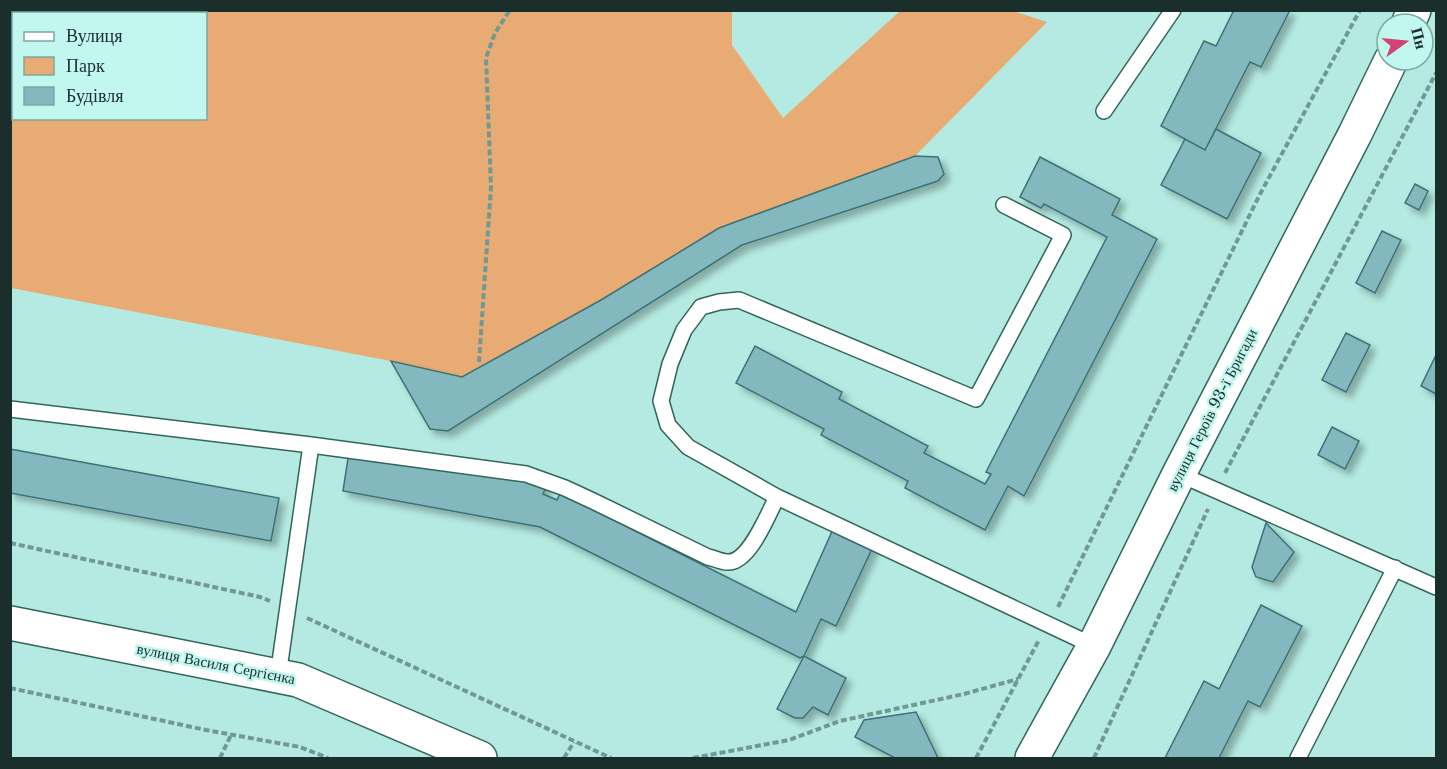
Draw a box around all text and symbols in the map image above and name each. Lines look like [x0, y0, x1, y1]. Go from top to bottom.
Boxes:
legend [12, 12, 207, 120]
north arrow [1375, 12, 1435, 72]
text: Вулиця [66, 25, 123, 47]
text: Пн [1407, 25, 1432, 51]
text: Парк [66, 55, 105, 77]
text: Будівля [66, 85, 123, 107]
street label: вулиця Героїв 93-ї Бригади [1162, 325, 1261, 494]
street label: вулиця Василя Сергієнка [135, 639, 297, 688]

